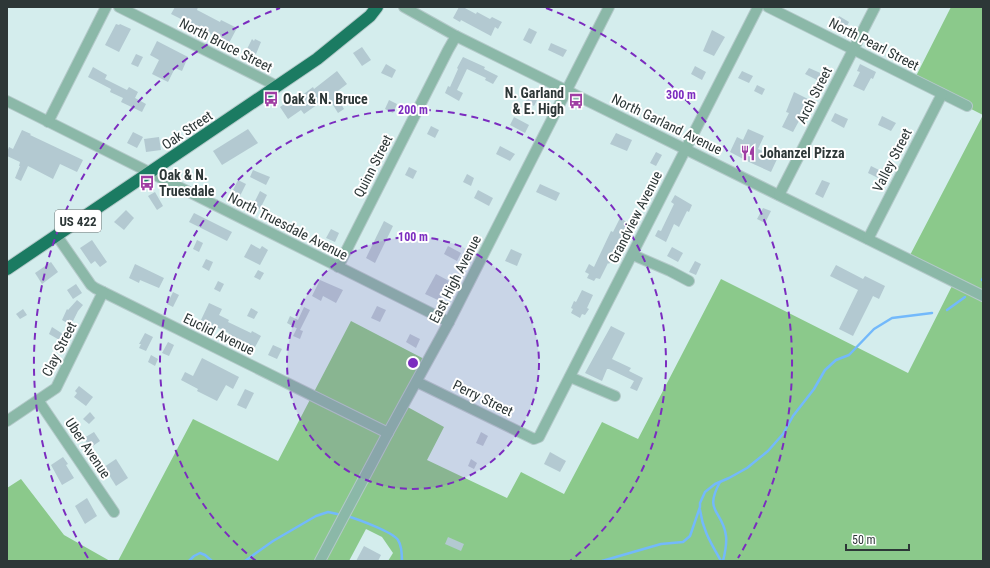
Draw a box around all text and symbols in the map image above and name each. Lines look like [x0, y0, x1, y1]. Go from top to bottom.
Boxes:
street label: North Pearl Street [826, 14, 922, 74]
street label: North Bruce Street [177, 15, 275, 75]
street label: Arch Street [793, 64, 835, 126]
place label: N. Garland & E. High [505, 85, 564, 117]
text: 300 m [666, 88, 696, 102]
bus stop icon: Oak & N. Bruce [262, 90, 280, 108]
street label: North Garland Avenue [609, 90, 725, 158]
place label: Oak & N. Bruce [283, 91, 368, 107]
bus stop icon: N. Garland & E. High [567, 92, 585, 110]
text: 200 m [398, 103, 428, 117]
street label: Oak Street [159, 107, 215, 153]
street label: Valley Street [869, 126, 915, 194]
street label: Quinn Street [350, 132, 396, 200]
restaurant icon: Johanzel Pizza [739, 144, 757, 162]
place label: Johanzel Pizza [760, 145, 845, 161]
place label: Oak & N. Truesdale [159, 167, 215, 199]
street label: Grandview Avenue [605, 168, 665, 266]
bus stop icon: Oak & N. Truesdale [138, 174, 156, 192]
street label: North Truesdale Avenue [226, 189, 351, 263]
road number: US 422 [55, 210, 101, 232]
text: 100 m [398, 230, 428, 244]
street label: East High Avenue [426, 232, 484, 326]
street label: Euclid Avenue [181, 310, 257, 358]
street label: Clay Street [38, 319, 80, 379]
centre of rings [406, 356, 420, 370]
street label: Perry Street [450, 377, 516, 419]
street label: Uber Avenue [62, 415, 114, 481]
scale bar [846, 526, 909, 552]
text: 50 m [852, 533, 876, 547]

